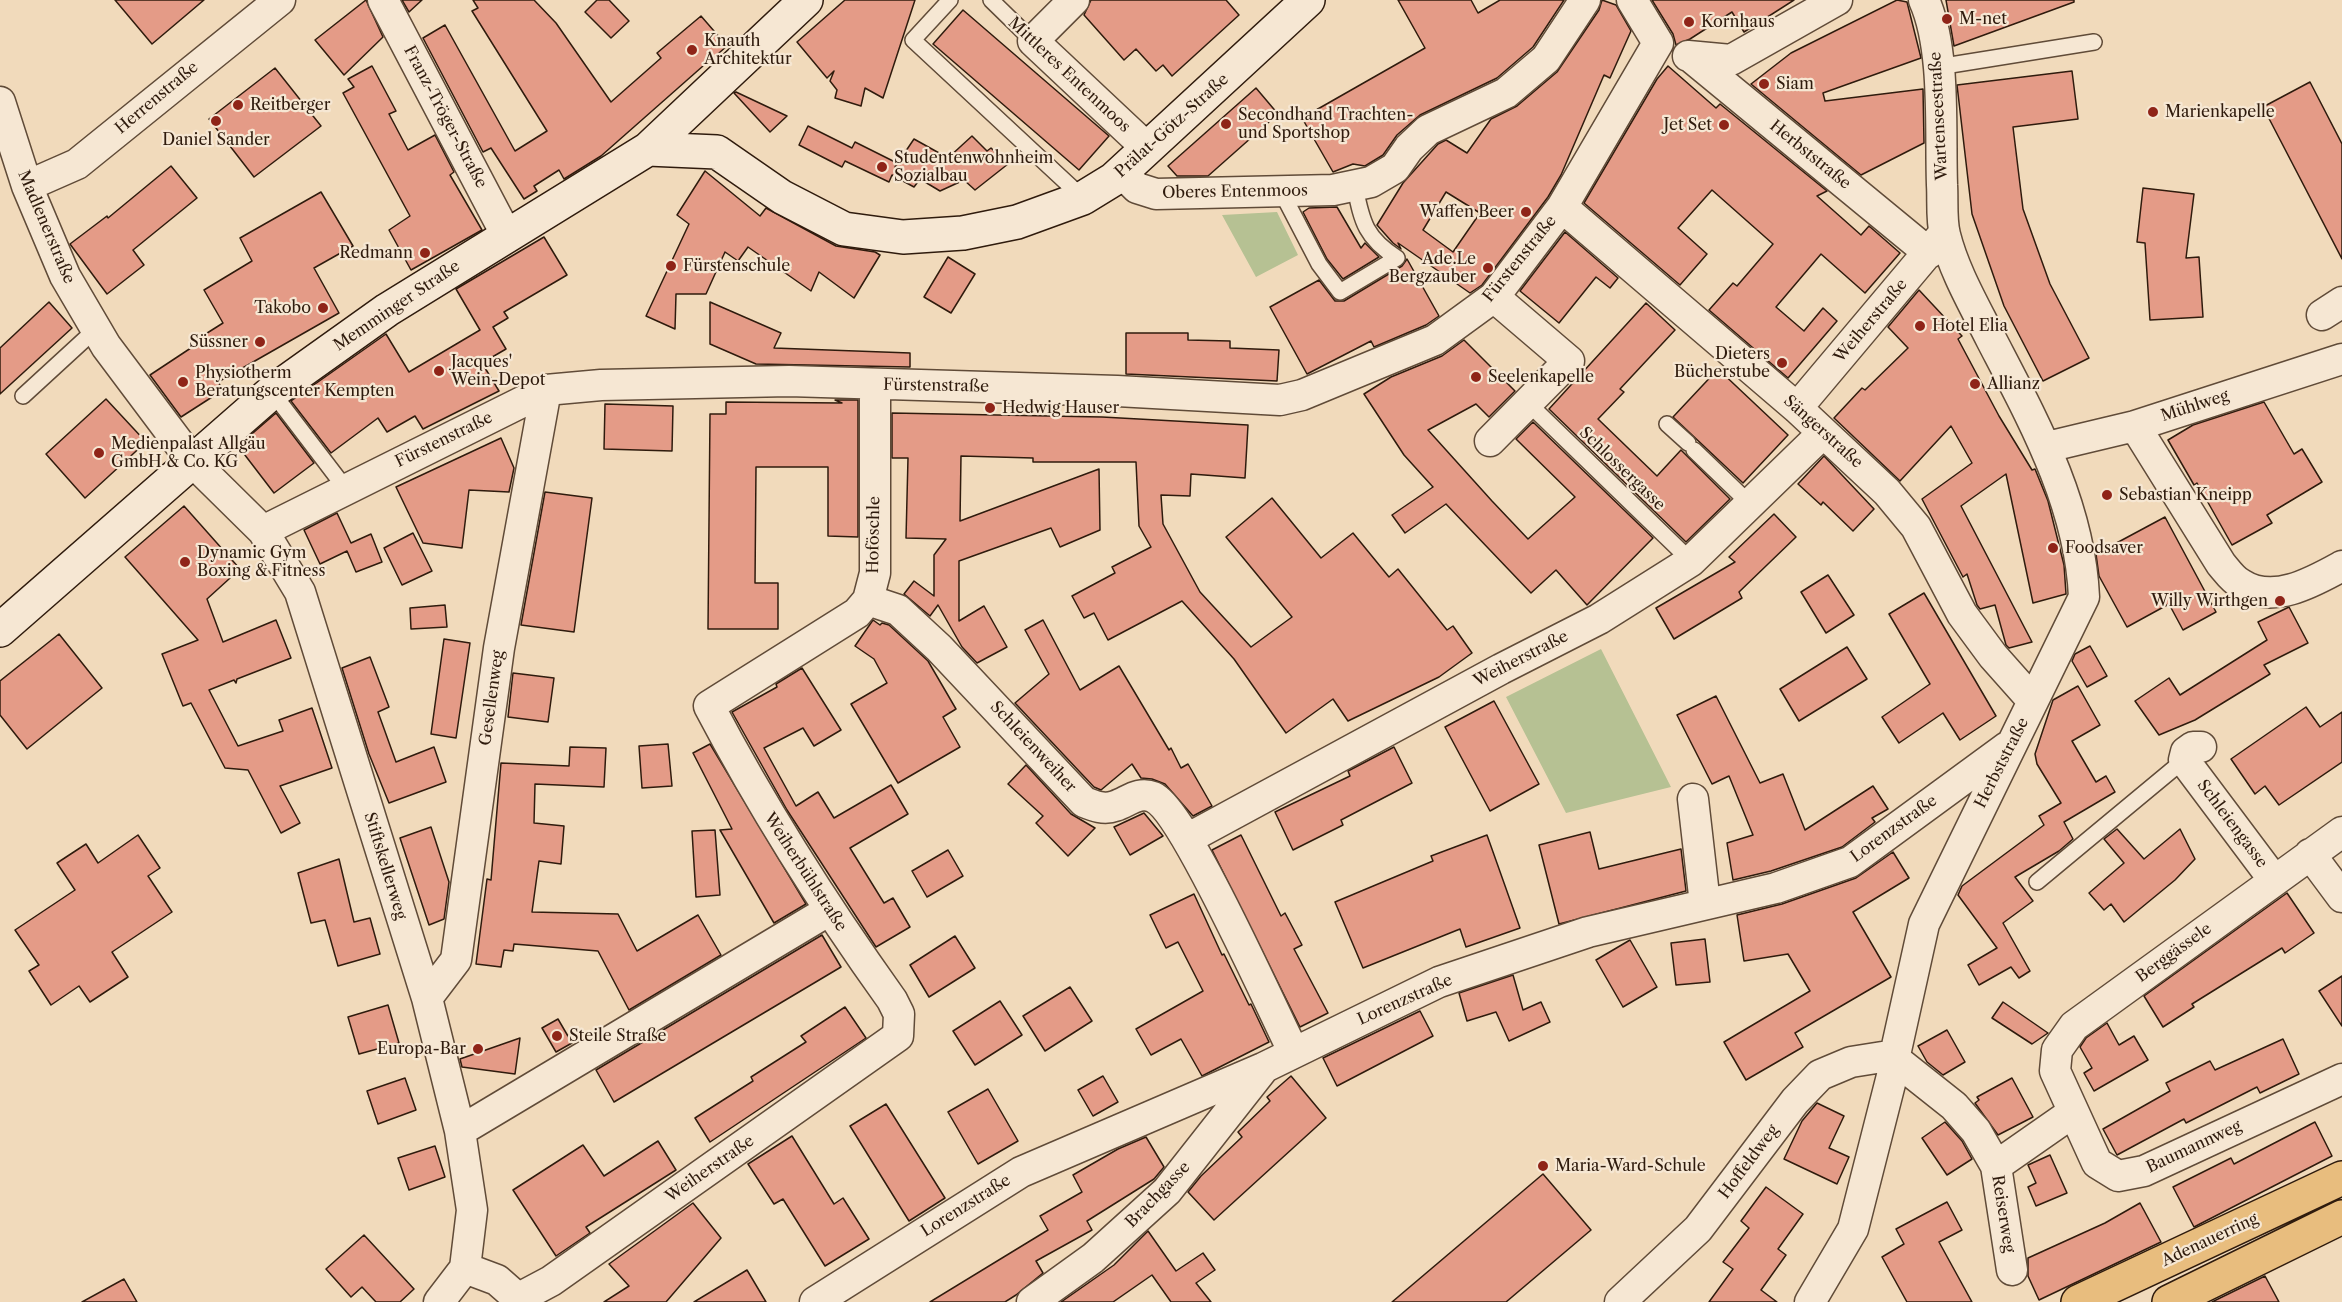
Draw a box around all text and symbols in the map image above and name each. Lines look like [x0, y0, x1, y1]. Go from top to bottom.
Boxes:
place label: M-net [1959, 9, 2007, 29]
place label: Kornhaus [1701, 12, 1775, 32]
marker: M-net [1940, 12, 1954, 26]
street label: Mittleres Entenmoos [1004, 13, 1134, 137]
marker: Kornhaus [1682, 15, 1696, 29]
place label: Knauth Architektur [704, 31, 792, 69]
street label: Franz-Tröger-Straße [399, 43, 491, 191]
marker: Knauth Architektur [685, 43, 699, 57]
street label: Wartenseestraße [1926, 51, 1952, 181]
street label: Herrenstraße [112, 58, 202, 138]
street label: Prälat-Götz-Straße [1111, 70, 1233, 182]
place label: Siam [1776, 74, 1814, 94]
marker: Siam [1757, 77, 1771, 91]
place label: Reitberger [250, 95, 330, 115]
marker: Reitberger [231, 98, 245, 112]
place label: Marienkapelle [2165, 102, 2275, 122]
place label: Secondhand Trachten- und Sportshop [1238, 105, 1413, 143]
marker: Marienkapelle [2146, 105, 2160, 119]
marker: Daniel Sander [209, 114, 223, 128]
place label: Jet Set [1663, 115, 1712, 135]
street label: Herbststraße [1766, 116, 1854, 194]
marker: Secondhand Trachten- und Sportshop [1219, 117, 1233, 131]
marker: Jet Set [1717, 118, 1731, 132]
place label: Daniel Sander [162, 130, 270, 150]
place label: Studentenwohnheim Sozialbau [894, 148, 1053, 186]
marker: Studentenwohnheim Sozialbau [875, 160, 889, 174]
street label: Madlenerstraße [13, 167, 79, 287]
street label: Oberes Entenmoos [1162, 181, 1308, 203]
place label: Waffen Beer [1420, 202, 1514, 222]
marker: Waffen Beer [1519, 205, 1533, 219]
street label: Fürstenstraße [1479, 212, 1561, 306]
place label: Redmann [339, 243, 413, 263]
marker: Redmann [418, 246, 432, 260]
place label: Ade.Le Bergzauber [1389, 249, 1476, 287]
place label: Fürstenschule [683, 256, 790, 276]
street label: Memminger Straße [330, 257, 464, 355]
marker: Fürstenschule [664, 259, 678, 273]
marker: Ade.Le Bergzauber [1481, 261, 1495, 275]
street label: Weiherstraße [1830, 275, 1912, 367]
place label: Takobo [254, 298, 311, 318]
marker: Takobo [316, 301, 330, 315]
place label: Hotel Elia [1932, 316, 2008, 336]
marker: Hotel Elia [1913, 319, 1927, 333]
place label: Süssner [189, 332, 248, 352]
marker: Süssner [253, 335, 267, 349]
place label: Dieters Bücherstube [1674, 344, 1770, 382]
place label: Jacques' Wein-Depot [451, 352, 545, 390]
marker: Dieters Bücherstube [1775, 356, 1789, 370]
place label: Physiotherm Beratungscenter Kempten [195, 363, 395, 401]
marker: Jacques' Wein-Depot [432, 364, 446, 378]
place label: Seelenkapelle [1488, 367, 1594, 387]
marker: Seelenkapelle [1469, 370, 1483, 384]
place label: Allianz [1987, 374, 2040, 394]
marker: Physiotherm Beratungscenter Kempten [176, 375, 190, 389]
street label: Fürstenstraße [883, 375, 989, 397]
marker: Allianz [1968, 377, 1982, 391]
street label: Mühlweg [2159, 386, 2231, 426]
street label: Sängerstraße [1780, 391, 1866, 473]
place label: Hedwig Hauser [1002, 398, 1119, 418]
marker: Hedwig Hauser [983, 401, 997, 415]
street label: Fürstenstraße [392, 408, 496, 472]
street label: Schlossergasse [1575, 423, 1669, 515]
place label: Medienpalast Allgäu GmbH & Co. KG [111, 434, 266, 472]
marker: Medienpalast Allgäu GmbH & Co. KG [92, 446, 106, 460]
place label: Sebastian Kneipp [2119, 485, 2252, 505]
marker: Sebastian Kneipp [2100, 488, 2114, 502]
street label: Hoföschle [864, 496, 884, 574]
place label: Foodsaver [2065, 538, 2143, 558]
marker: Foodsaver [2046, 541, 2060, 555]
place label: Dynamic Gym Boxing & Fitness [197, 543, 325, 581]
marker: Dynamic Gym Boxing & Fitness [178, 555, 192, 569]
place label: Willy Wirthgen [2151, 591, 2268, 611]
marker: Willy Wirthgen [2273, 594, 2287, 608]
street label: Weiherstraße [1471, 627, 1571, 691]
street label: Gesellenweg [476, 649, 508, 747]
street label: Schleienweiher [986, 697, 1080, 797]
street label: Herbststraße [1971, 715, 2033, 811]
street label: Schleiengasse [2193, 776, 2271, 872]
street label: Lorenzstraße [1847, 791, 1941, 867]
street label: Weiherbühlstraße [760, 809, 850, 935]
street label: Stiftskellerweg [360, 810, 410, 922]
street label: Berggässele [2133, 919, 2215, 987]
street label: Lorenzstraße [1355, 971, 1455, 1029]
place label: Steile Straße [569, 1026, 666, 1046]
marker: Steile Straße [550, 1029, 564, 1043]
place label: Europa-Bar [377, 1039, 466, 1059]
marker: Europa-Bar [471, 1042, 485, 1056]
street label: Baumannweg [2143, 1117, 2245, 1177]
street label: Hoffeldweg [1715, 1121, 1783, 1203]
street label: Weiherstraße [662, 1131, 758, 1207]
place label: Maria-Ward-Schule [1555, 1156, 1706, 1176]
street label: Brachgasse [1122, 1158, 1194, 1232]
marker: Maria-Ward-Schule [1536, 1159, 1550, 1173]
street label: Lorenzstraße [918, 1171, 1014, 1241]
street label: Reiserweg [1987, 1174, 2019, 1254]
street label: Adenauerring [2159, 1209, 2261, 1271]

